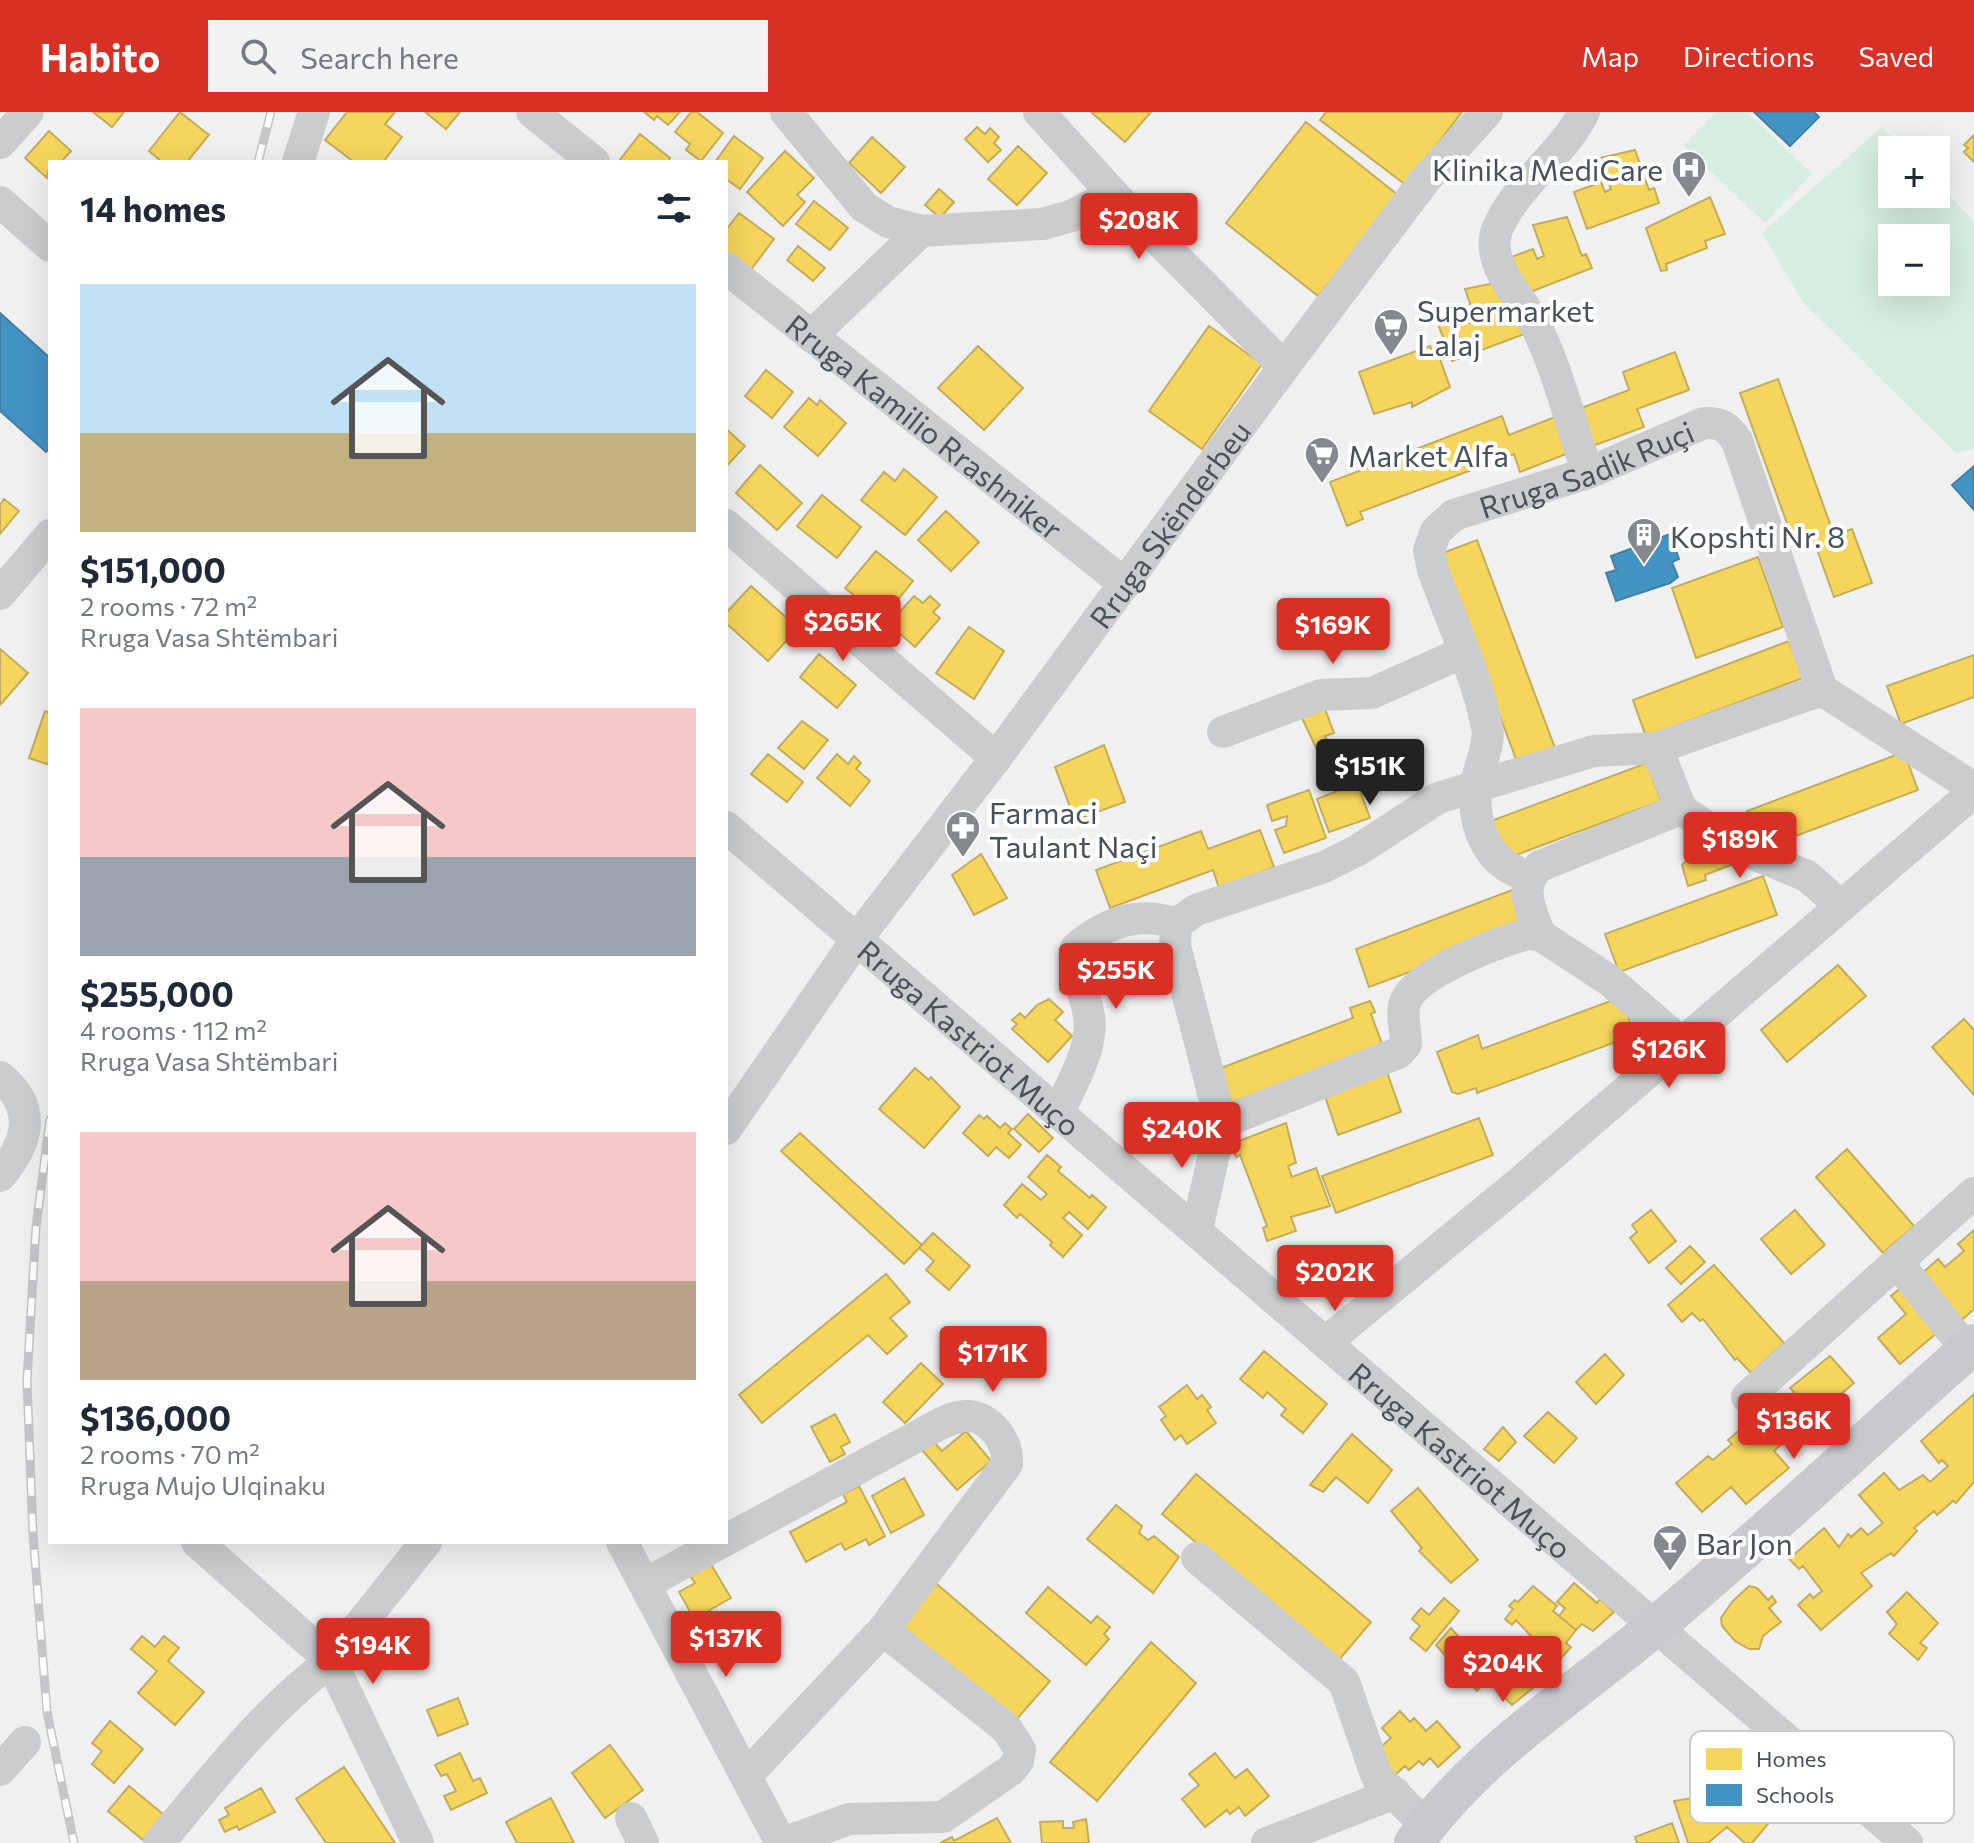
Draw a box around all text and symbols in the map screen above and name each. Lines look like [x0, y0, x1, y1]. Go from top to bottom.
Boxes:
search box [208, 20, 768, 92]
text: Habito [40, 33, 160, 80]
icon: search [236, 34, 280, 78]
text: Search here [300, 38, 459, 75]
text: Map [1581, 39, 1639, 73]
text: Directions [1683, 39, 1814, 73]
text: Saved [1858, 39, 1934, 73]
map controls [1878, 136, 1950, 296]
button: + [1878, 136, 1950, 208]
hospital icon: Klinika MediCare [1670, 149, 1708, 199]
place label: Klinika MediCare [1432, 150, 1663, 187]
icon: filters [652, 186, 696, 230]
text: 14 homes [80, 187, 226, 229]
pin: $208K [1083, 193, 1195, 261]
text: $208K [1098, 203, 1180, 234]
button: − [1878, 224, 1950, 296]
place label: Supermarket Lalaj [1417, 291, 1594, 362]
street label: Rruga Kamilio Rrashniker [780, 305, 1071, 546]
supermarket icon: Supermarket Lalaj [1372, 307, 1410, 357]
icon: home [316, 336, 460, 480]
street label: Rruga Sadik Ruçi [1474, 411, 1699, 525]
street label: Rruga Skënderbeu [1080, 413, 1257, 635]
supermarket icon: Market Alfa [1303, 435, 1341, 485]
place label: Market Alfa [1348, 436, 1509, 473]
building icon: Kopshti Nr. 8 [1625, 516, 1663, 566]
place label: Kopshti Nr. 8 [1670, 517, 1845, 554]
text: $151,000 [80, 548, 226, 590]
text: 2 rooms · 72 m² [80, 590, 257, 621]
pin: $265K [787, 595, 899, 663]
pin: $169K [1277, 598, 1389, 666]
text: $265K [804, 605, 882, 636]
text: $169K [1295, 608, 1371, 639]
text: Rruga Vasa Shtëmbari [80, 621, 338, 652]
pin: $151K [1314, 739, 1426, 807]
text: $151K [1334, 749, 1406, 780]
icon: home [316, 760, 460, 904]
place label: Farmaci Taulant Naçi [989, 793, 1158, 864]
pharmacy icon: Farmaci Taulant Naçi [944, 809, 982, 859]
pin: $189K [1684, 812, 1796, 880]
text: $189K [1702, 822, 1779, 853]
street label: Rruga Kastriot Muço [851, 931, 1089, 1143]
pin: $255K [1060, 943, 1172, 1011]
text: $255K [1077, 953, 1155, 984]
text: $255,000 [80, 972, 234, 1014]
text: 4 rooms · 112 m² [80, 1014, 267, 1045]
pin: $126K [1613, 1022, 1725, 1090]
text: $126K [1631, 1032, 1707, 1063]
text: Rruga Vasa Shtëmbari [80, 1045, 338, 1076]
pin: $240K [1126, 1102, 1238, 1170]
text: $240K [1142, 1112, 1222, 1143]
icon: home [316, 1184, 460, 1328]
pin: $202K [1279, 1245, 1391, 1313]
text: $202K [1295, 1255, 1375, 1286]
pin: $171K [937, 1326, 1049, 1394]
text: $171K [958, 1336, 1028, 1367]
street label: Rruga Kastriot Muço [1342, 1354, 1580, 1566]
pin: $136K [1738, 1393, 1850, 1461]
text: $136,000 [80, 1396, 231, 1438]
text: $136K [1756, 1403, 1832, 1434]
text: 2 rooms · 70 m² [80, 1438, 260, 1469]
text: Rruga Mujo Ulqinaku [80, 1469, 326, 1500]
bar icon: Bar Jon [1651, 1523, 1689, 1573]
place label: Bar Jon [1696, 1524, 1793, 1561]
pin: $137K [670, 1611, 782, 1679]
pin: $194K [317, 1618, 429, 1686]
text: $137K [689, 1621, 763, 1652]
text: $194K [335, 1628, 411, 1659]
pin: $204K [1447, 1636, 1559, 1704]
text: $204K [1463, 1646, 1543, 1677]
legend [1690, 1731, 1954, 1823]
text: Homes [1756, 1745, 1826, 1772]
text: Schools [1756, 1781, 1834, 1808]

